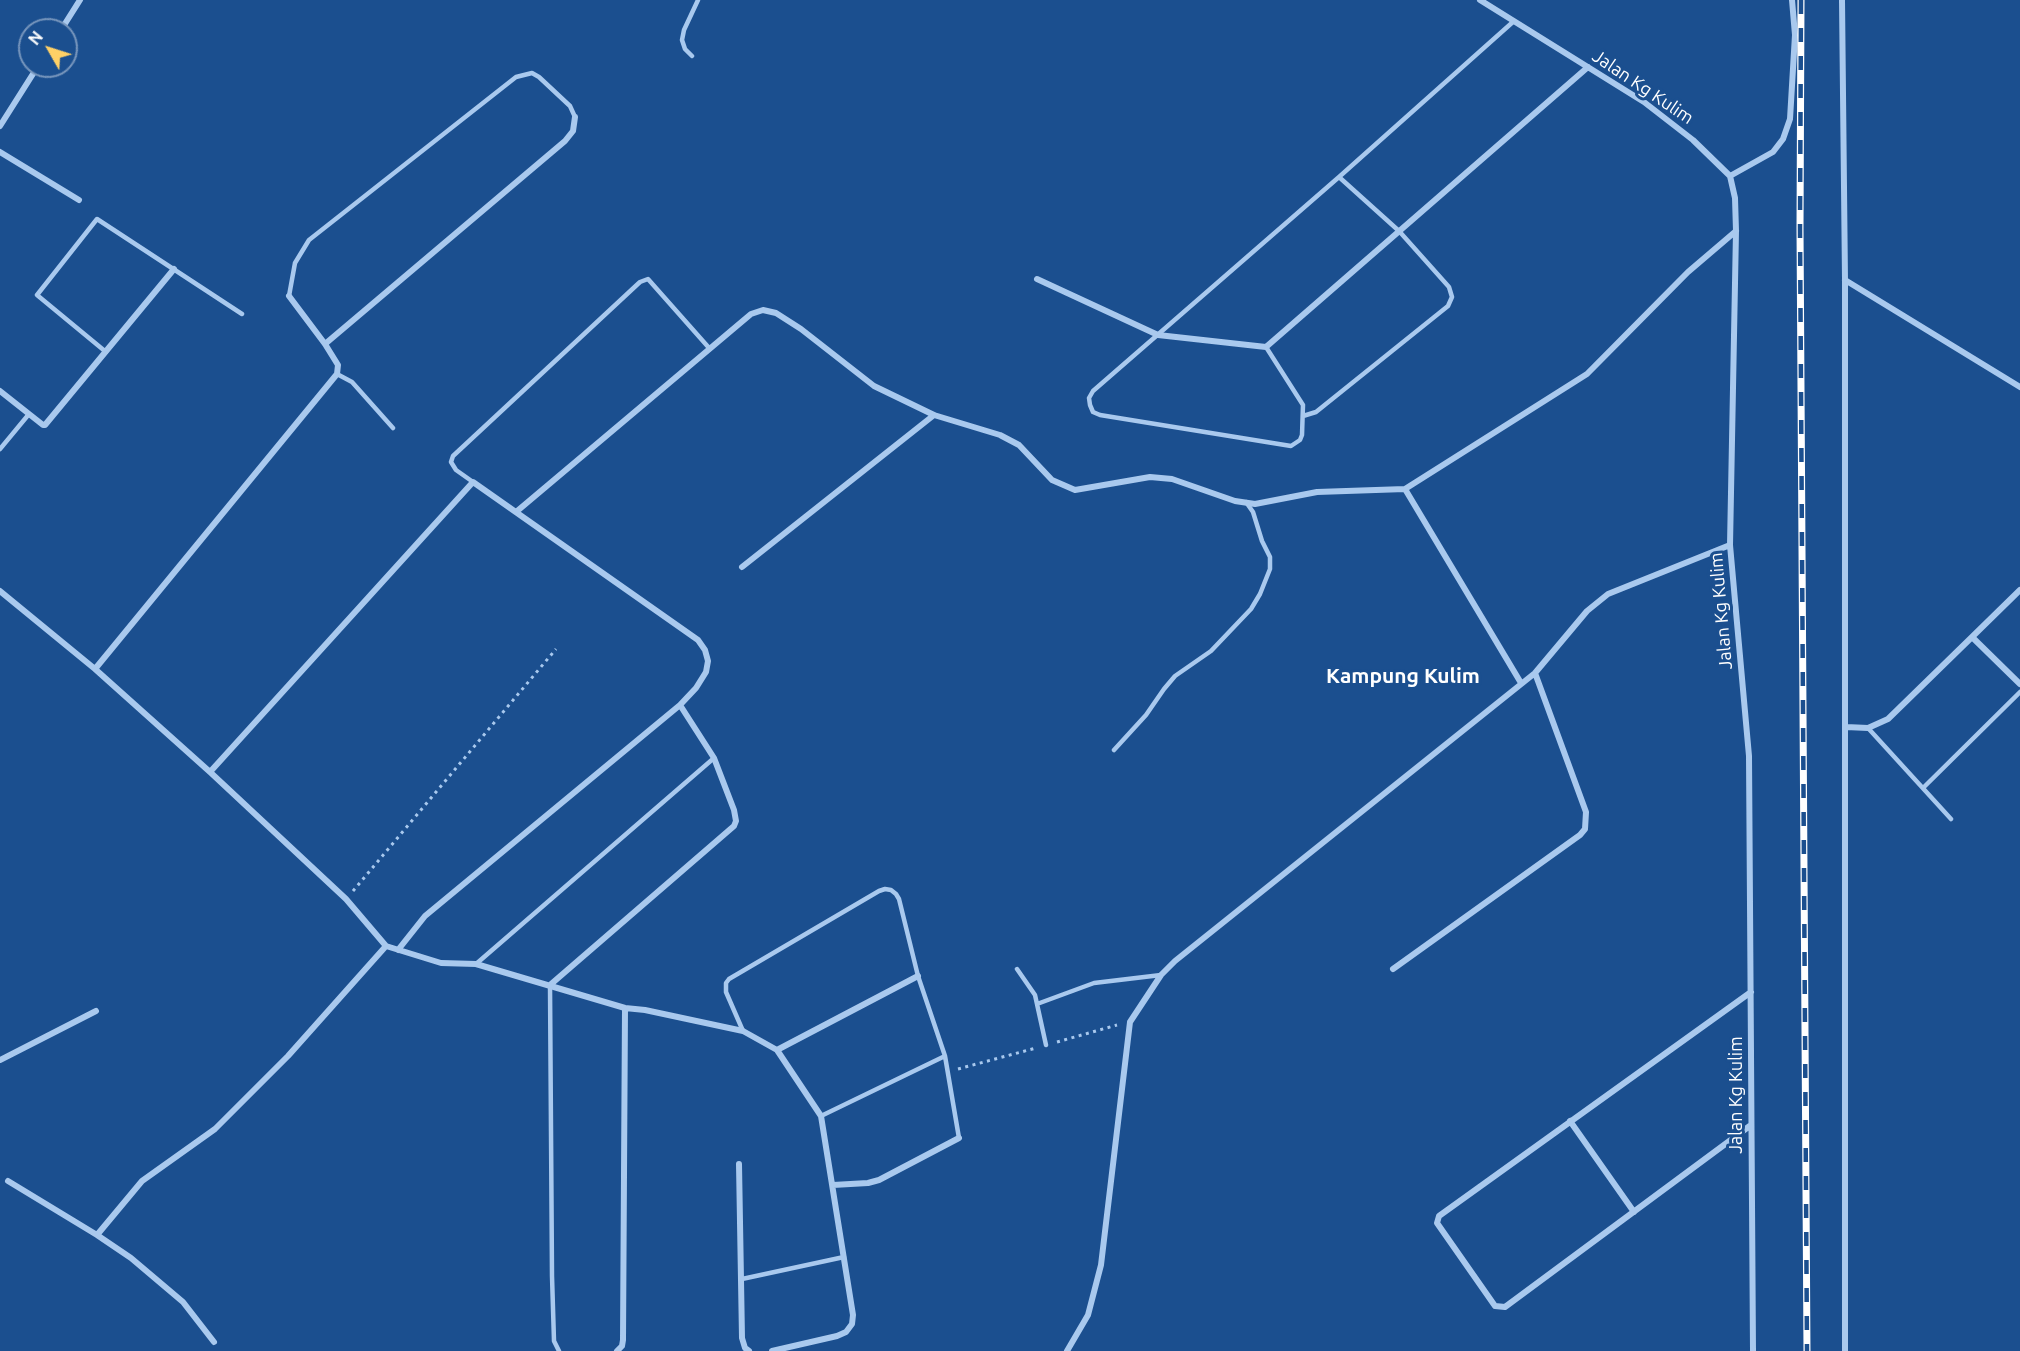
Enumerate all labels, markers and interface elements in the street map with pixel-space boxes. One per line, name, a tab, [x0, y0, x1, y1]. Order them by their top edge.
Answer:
north arrow	[18, 18, 78, 78]
text: N	[25, 28, 46, 48]
street label: Jalan Kg Kulim	[1588, 45, 1698, 129]
street label: Jalan Kg Kulim	[1705, 552, 1737, 670]
district label: Kampung Kulim	[1326, 663, 1480, 689]
street label: Jalan Kg Kulim	[1725, 1036, 1747, 1154]

